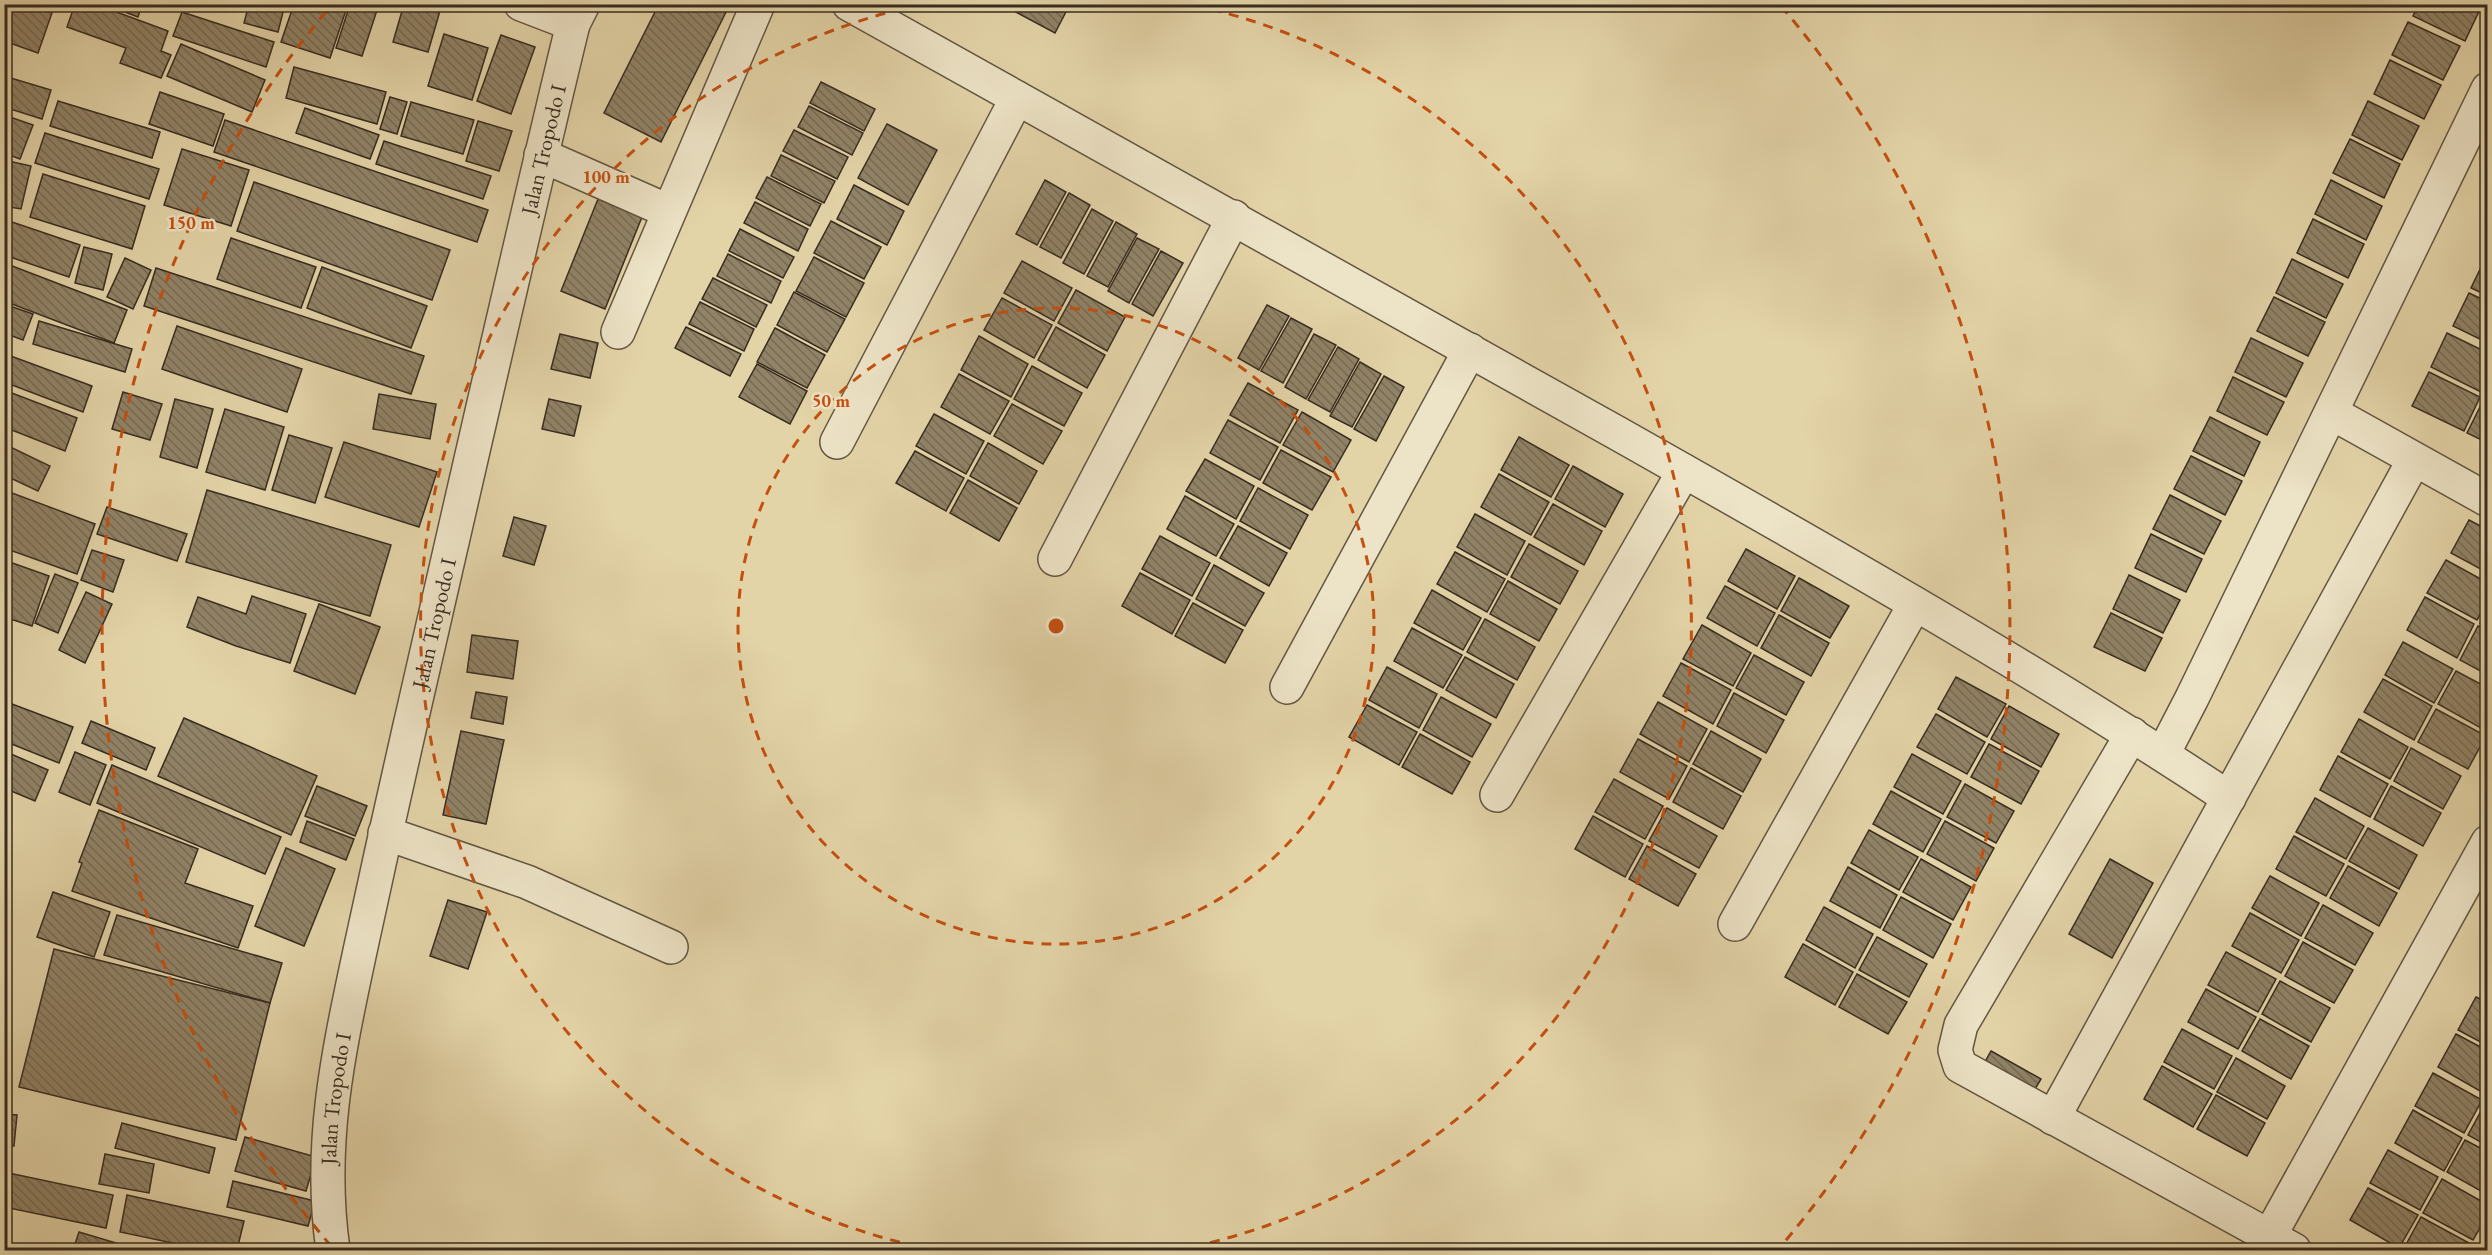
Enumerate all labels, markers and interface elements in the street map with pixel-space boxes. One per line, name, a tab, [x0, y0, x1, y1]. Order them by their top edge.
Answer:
street label: Jalan Tropodo I	[514, 81, 573, 220]
text: 100 m	[582, 165, 630, 188]
text: 150 m	[167, 211, 215, 234]
text: 50 m	[812, 389, 850, 412]
street label: Jalan Tropodo I	[405, 555, 463, 693]
centre of rings	[1046, 616, 1066, 636]
street label: Jalan Tropodo I	[314, 1030, 358, 1167]

